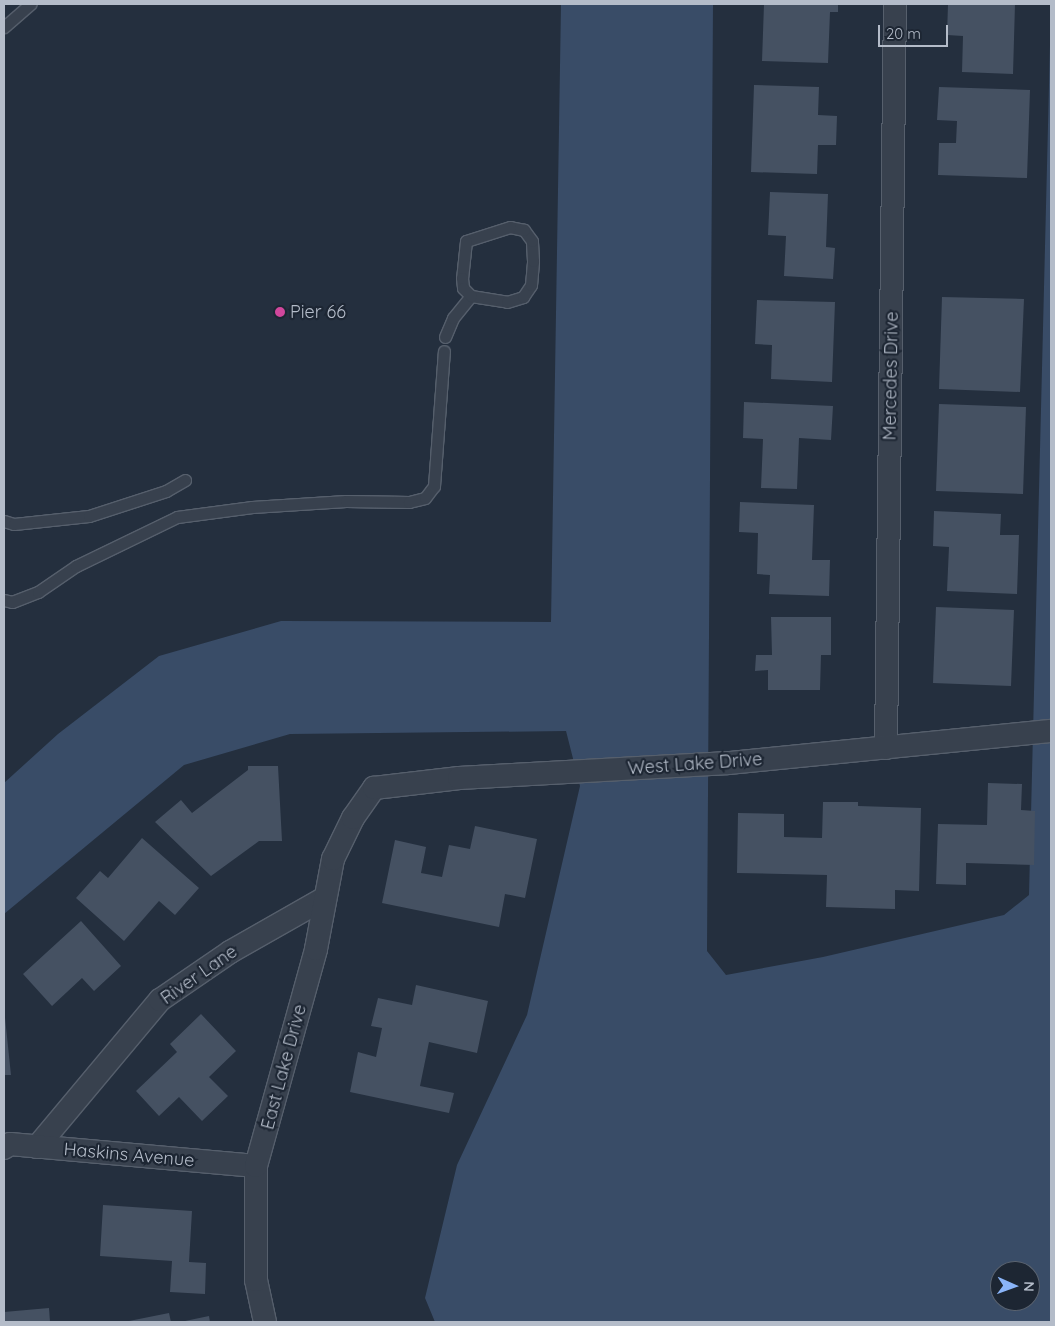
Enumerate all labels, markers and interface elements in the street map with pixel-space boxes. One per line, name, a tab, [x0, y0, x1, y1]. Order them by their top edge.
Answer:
scale bar	[880, 15, 950, 47]
text: 20 m	[886, 24, 921, 43]
place label: Pier 66	[290, 301, 346, 323]
marker: Pier 66	[274, 306, 286, 318]
street label: Mercedes Drive	[879, 311, 903, 441]
street label: West Lake Drive	[627, 749, 763, 779]
street label: River Lane	[157, 941, 241, 1009]
street label: East Lake Drive	[257, 1002, 311, 1132]
street label: Haskins Avenue	[63, 1139, 195, 1171]
north arrow	[990, 1261, 1040, 1311]
text: N	[1020, 1281, 1038, 1292]

